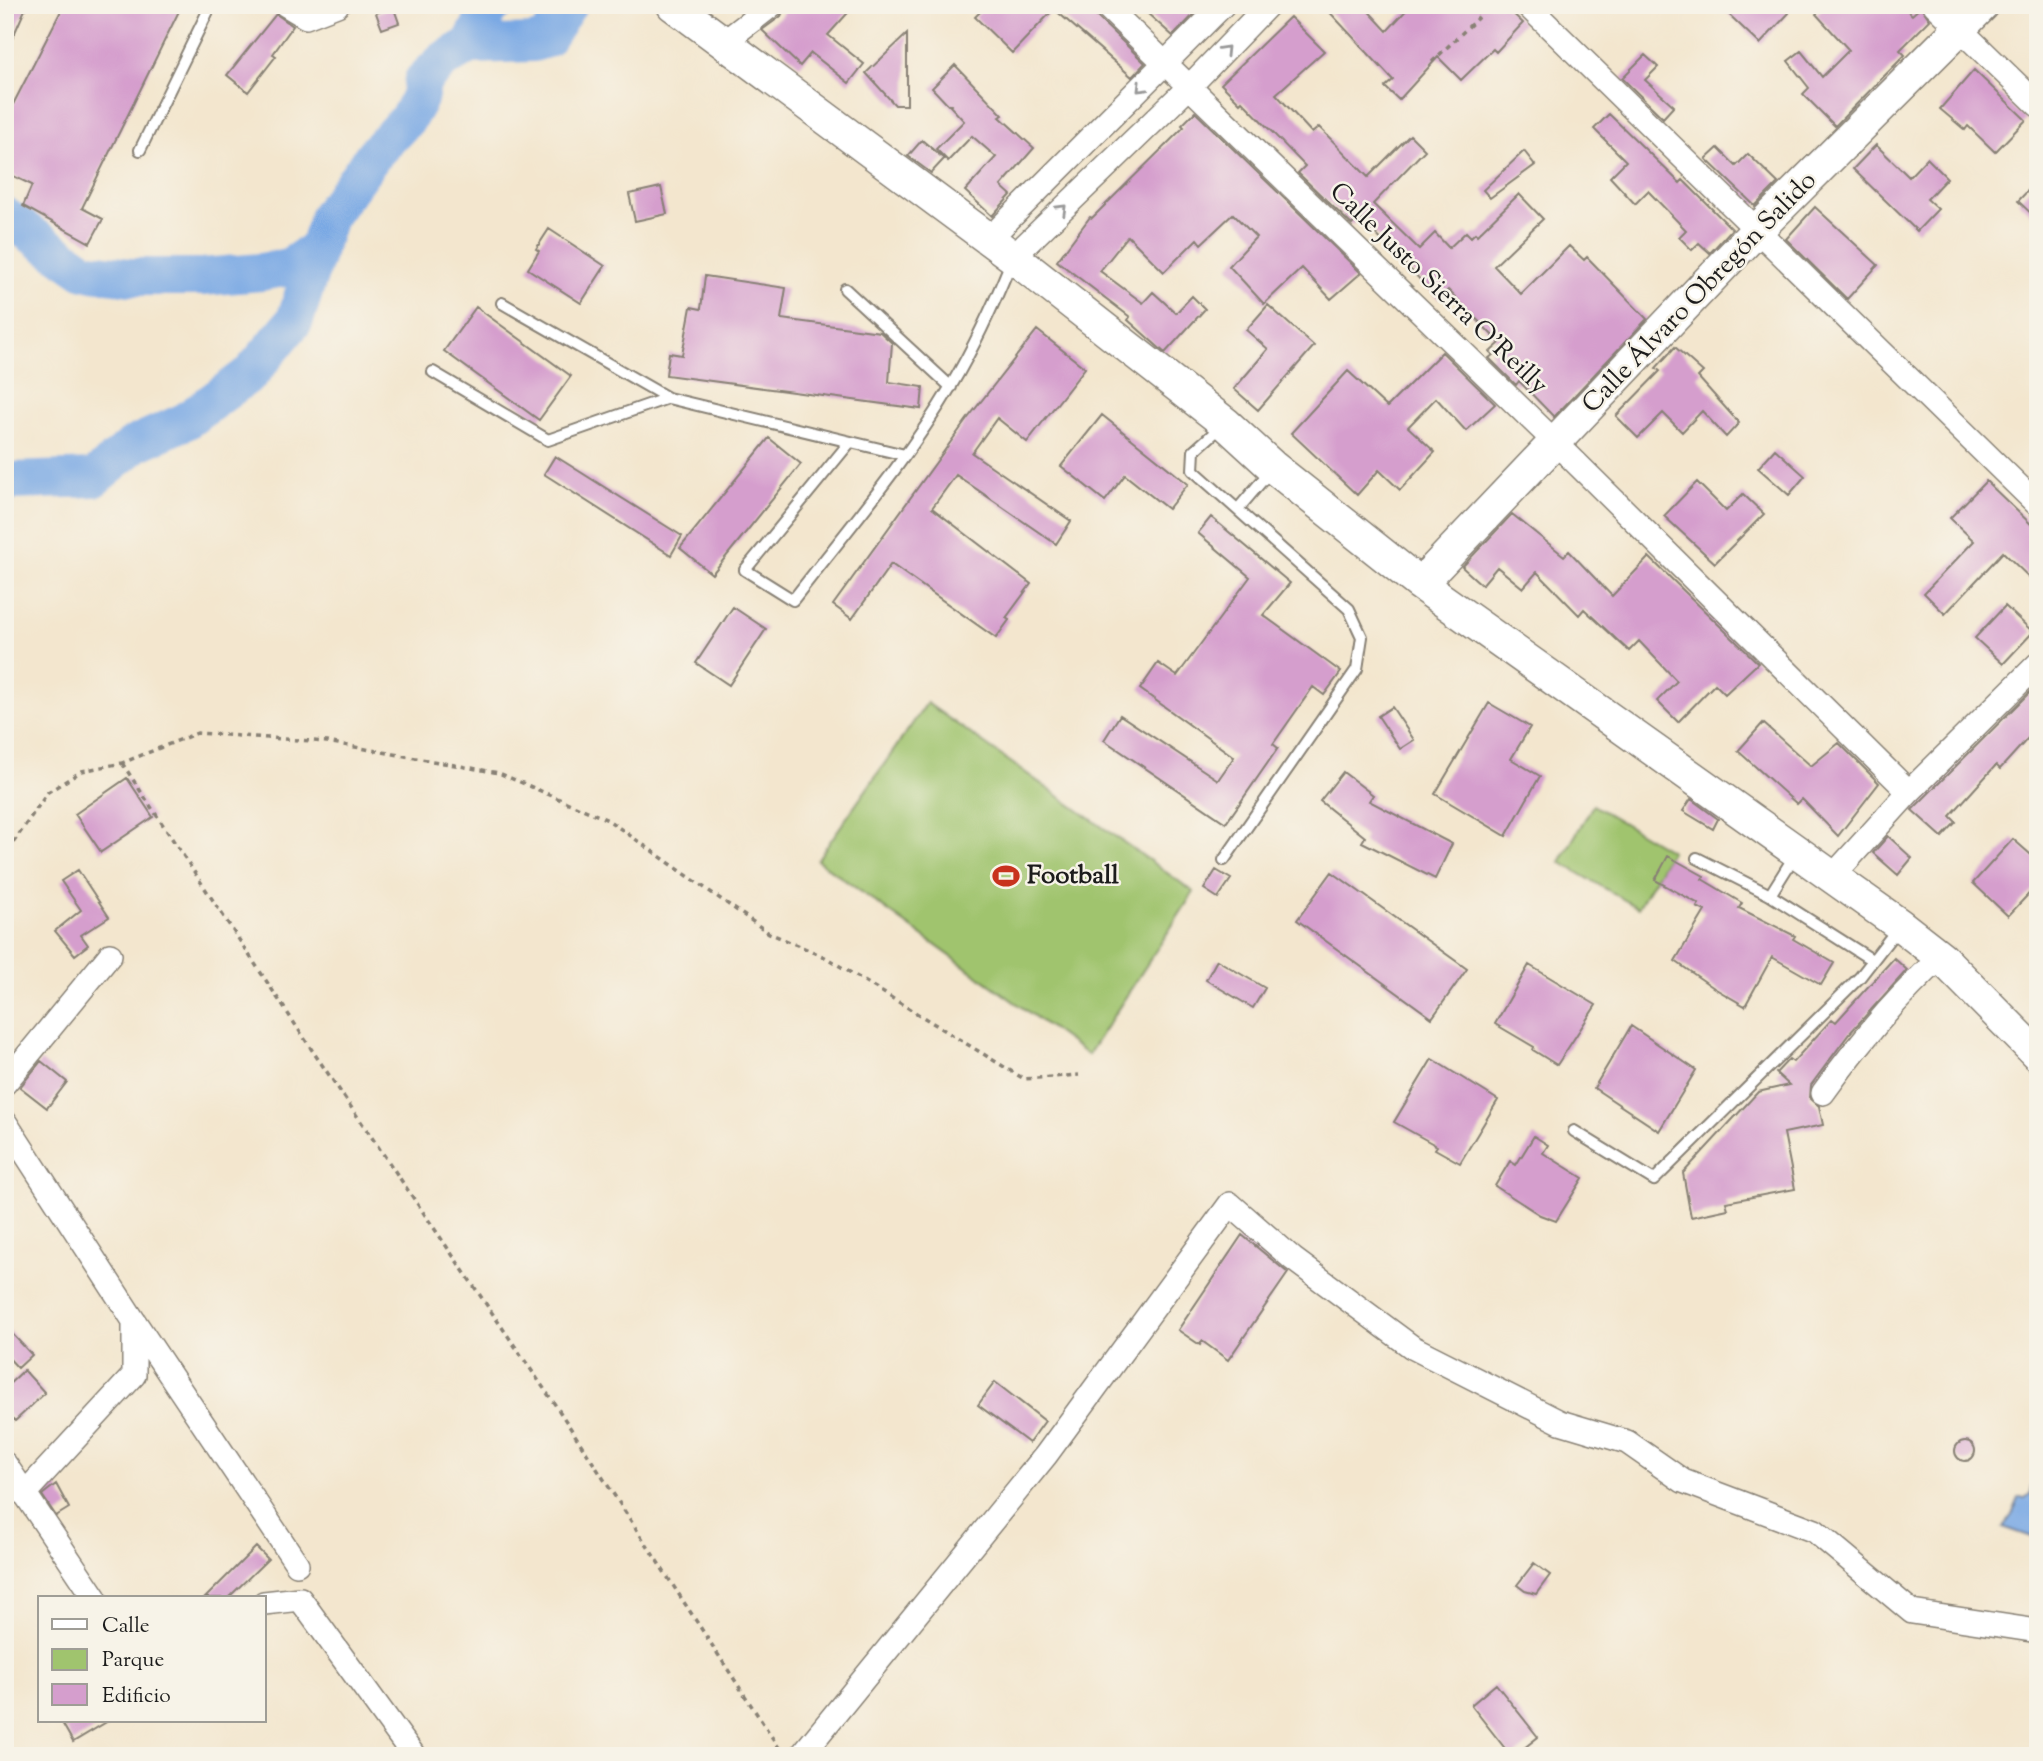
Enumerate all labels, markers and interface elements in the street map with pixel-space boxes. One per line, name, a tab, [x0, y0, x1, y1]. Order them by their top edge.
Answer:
one-way arrow	[1216, 45, 1229, 58]
one-way arrow	[1136, 80, 1149, 93]
street label: Calle Álvaro Obregón Salido	[1574, 164, 1826, 422]
street label: Calle Justo Sierra O'Reilly	[1320, 174, 1556, 404]
one-way arrow	[1054, 205, 1067, 218]
place label: Football	[1027, 858, 1119, 895]
sports icon: Football	[991, 861, 1021, 891]
legend	[38, 1596, 266, 1722]
text: Calle	[102, 1612, 150, 1642]
text: Parque	[102, 1646, 164, 1676]
text: Edificio	[102, 1682, 171, 1712]

